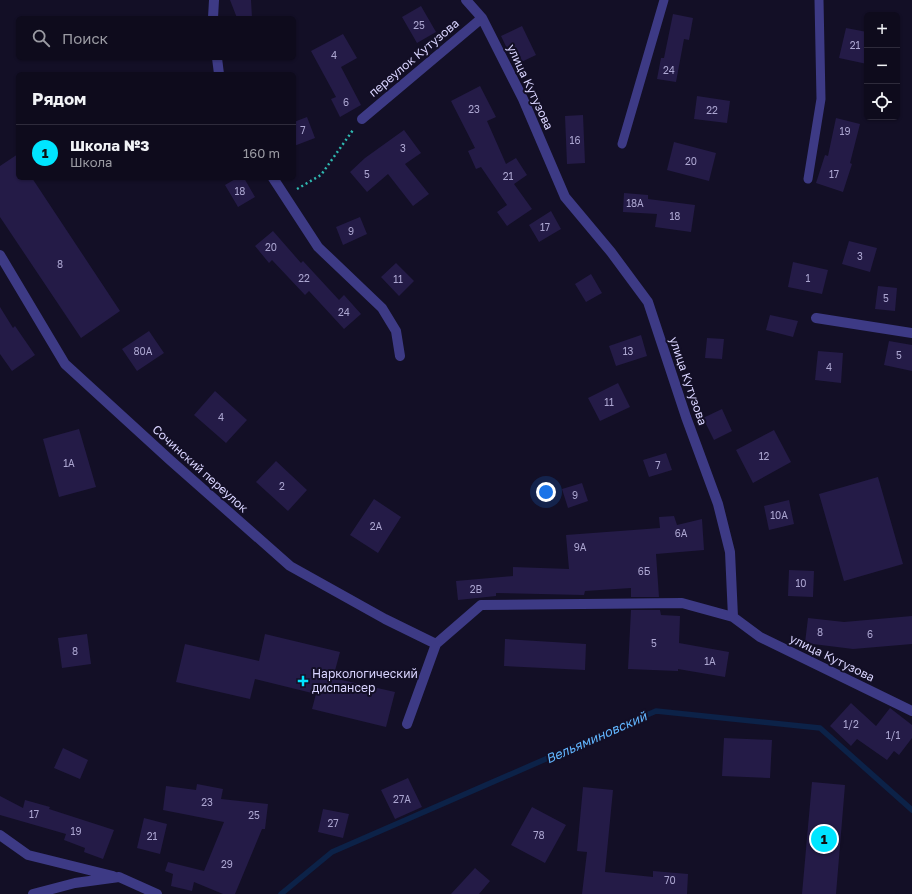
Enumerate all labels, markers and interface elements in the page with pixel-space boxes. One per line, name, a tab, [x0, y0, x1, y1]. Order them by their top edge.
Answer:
map controls	[864, 12, 900, 120]
button: +	[864, 12, 900, 48]
street label: переулок Кутузова	[365, 15, 462, 100]
search box	[16, 16, 296, 60]
house number: 25	[413, 19, 425, 31]
icon: search	[30, 27, 52, 49]
text: Поиск	[62, 29, 108, 47]
house number: 21	[850, 39, 860, 51]
street label: улица Кутузова	[504, 42, 557, 132]
button: −	[864, 48, 900, 84]
house number: 4	[331, 49, 337, 61]
house number: 24	[663, 64, 675, 76]
button: locate	[864, 84, 900, 120]
text: Рядом	[32, 88, 86, 109]
house number: 6	[343, 96, 349, 108]
house number: 23	[468, 103, 480, 115]
house number: 22	[706, 104, 718, 116]
house number: 7	[300, 124, 306, 136]
house number: 19	[840, 125, 850, 137]
house number: 16	[570, 134, 580, 146]
text: Школа №3	[70, 136, 149, 154]
house number: 3	[400, 142, 406, 154]
text: 1	[42, 145, 48, 161]
text: 160 m	[243, 145, 280, 161]
text: Школа	[70, 154, 112, 170]
house number: 20	[685, 155, 697, 167]
house number: 5	[364, 168, 370, 180]
house number: 17	[829, 168, 839, 180]
house number: 21	[503, 170, 513, 182]
house number: 18	[235, 185, 245, 197]
house number: 18А	[626, 197, 644, 209]
house number: 18	[670, 210, 680, 222]
house number: 17	[540, 221, 550, 233]
house number: 9	[348, 225, 354, 237]
house number: 20	[265, 241, 277, 253]
house number: 3	[857, 250, 863, 262]
house number: 8	[57, 258, 63, 270]
house number: 22	[298, 272, 310, 284]
house number: 1	[806, 272, 811, 284]
house number: 11	[393, 273, 403, 285]
house number: 5	[883, 292, 889, 304]
house number: 24	[338, 306, 350, 318]
street label: улица Кутузова	[666, 335, 711, 427]
house number: 80А	[134, 345, 153, 357]
house number: 13	[623, 345, 633, 357]
house number: 5	[896, 349, 902, 361]
house number: 4	[826, 361, 832, 373]
house number: 11	[604, 396, 614, 408]
house number: 4	[218, 411, 224, 423]
street label: Сочинский переулок	[149, 422, 251, 516]
house number: 12	[759, 450, 770, 462]
house number: 1А	[63, 457, 75, 469]
house number: 7	[655, 459, 661, 471]
house number: 2	[279, 480, 285, 492]
your location	[536, 482, 556, 502]
house number: 9	[572, 489, 578, 501]
house number: 10А	[770, 509, 788, 521]
house number: 2А	[370, 520, 383, 532]
house number: 6А	[675, 527, 688, 539]
house number: 9А	[574, 541, 587, 553]
house number: 6Б	[638, 565, 651, 577]
house number: 10	[795, 577, 807, 589]
house number: 2В	[470, 583, 483, 595]
house number: 8	[817, 626, 823, 638]
house number: 6	[867, 628, 873, 640]
street label: улица Кутузова	[787, 630, 877, 685]
house number: 5	[651, 637, 657, 649]
house number: 8	[72, 645, 78, 657]
house number: 1А	[704, 655, 716, 667]
place label: Наркологический диспансер	[312, 666, 418, 695]
marker: Наркологический диспансер	[297, 675, 309, 687]
water label: Вельяминовский	[543, 707, 650, 766]
house number: 1/2	[843, 718, 859, 730]
house number: 1/1	[886, 729, 900, 741]
house number: 27А	[393, 793, 411, 805]
house number: 23	[201, 796, 213, 808]
house number: 17	[29, 808, 39, 820]
house number: 25	[248, 809, 260, 821]
house number: 27	[327, 817, 339, 829]
pin: 1	[811, 824, 837, 854]
house number: 19	[71, 825, 81, 837]
house number: 78	[533, 829, 545, 841]
house number: 21	[147, 830, 157, 842]
house number: 29	[221, 858, 233, 870]
house number: 70	[664, 874, 676, 886]

